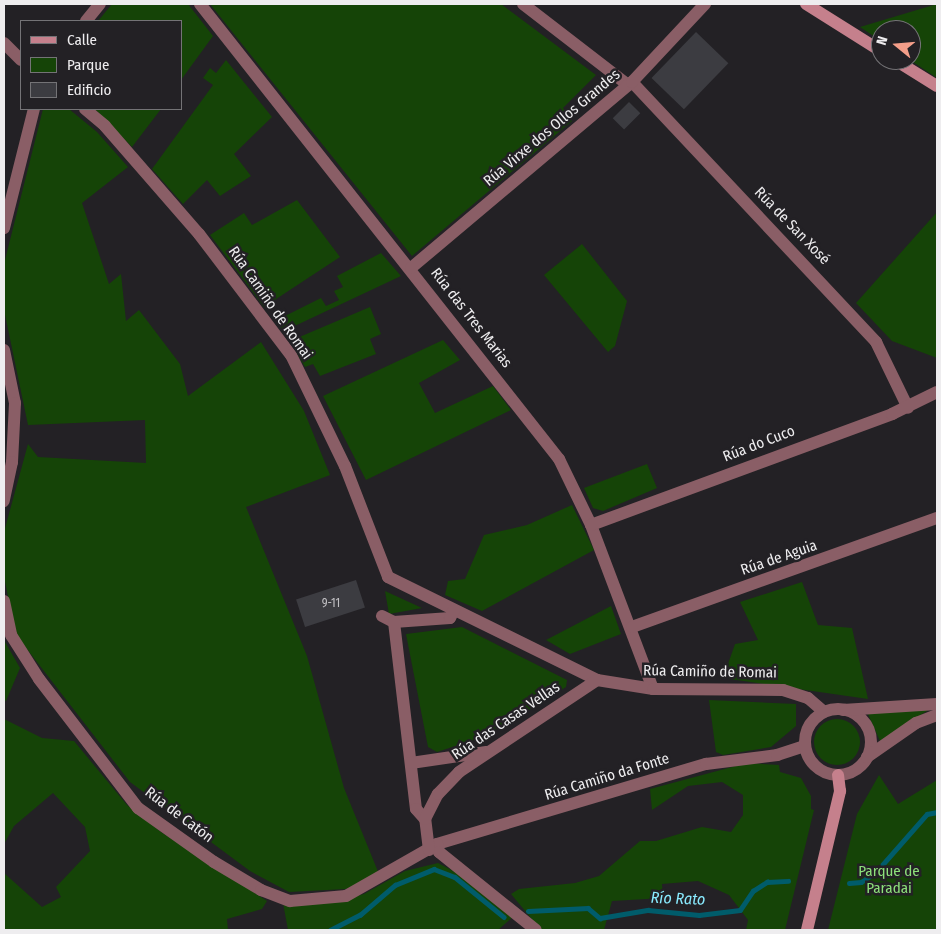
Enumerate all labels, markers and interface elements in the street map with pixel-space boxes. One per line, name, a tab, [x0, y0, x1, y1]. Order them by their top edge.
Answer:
legend	[20, 20, 182, 110]
north arrow	[871, 20, 921, 70]
text: Calle	[67, 31, 97, 49]
text: N	[873, 34, 891, 47]
text: Parque	[67, 56, 110, 74]
street label: Rúa Virxe dos Ollos Grandes	[480, 66, 624, 190]
text: Edificio	[67, 81, 112, 99]
street label: Rúa de San Xosé	[750, 183, 834, 269]
street label: Rúa Camiño de Romai	[224, 243, 316, 363]
street label: Rúa das Tres Marias	[427, 265, 515, 371]
street label: Rúa do Cuco	[720, 422, 798, 466]
street label: Rúa de Aguia	[738, 537, 820, 579]
house number: 9-11	[322, 597, 340, 611]
street label: Rúa Camiño de Romai	[643, 662, 777, 682]
street label: Rúa das Casas Vellas	[449, 678, 563, 764]
street label: Rúa Camiño da Fonte	[543, 750, 671, 804]
street label: Rúa de Catón	[141, 783, 217, 847]
park label: Parque de Paradai	[858, 862, 920, 897]
water label: Río Rato	[650, 888, 706, 910]

